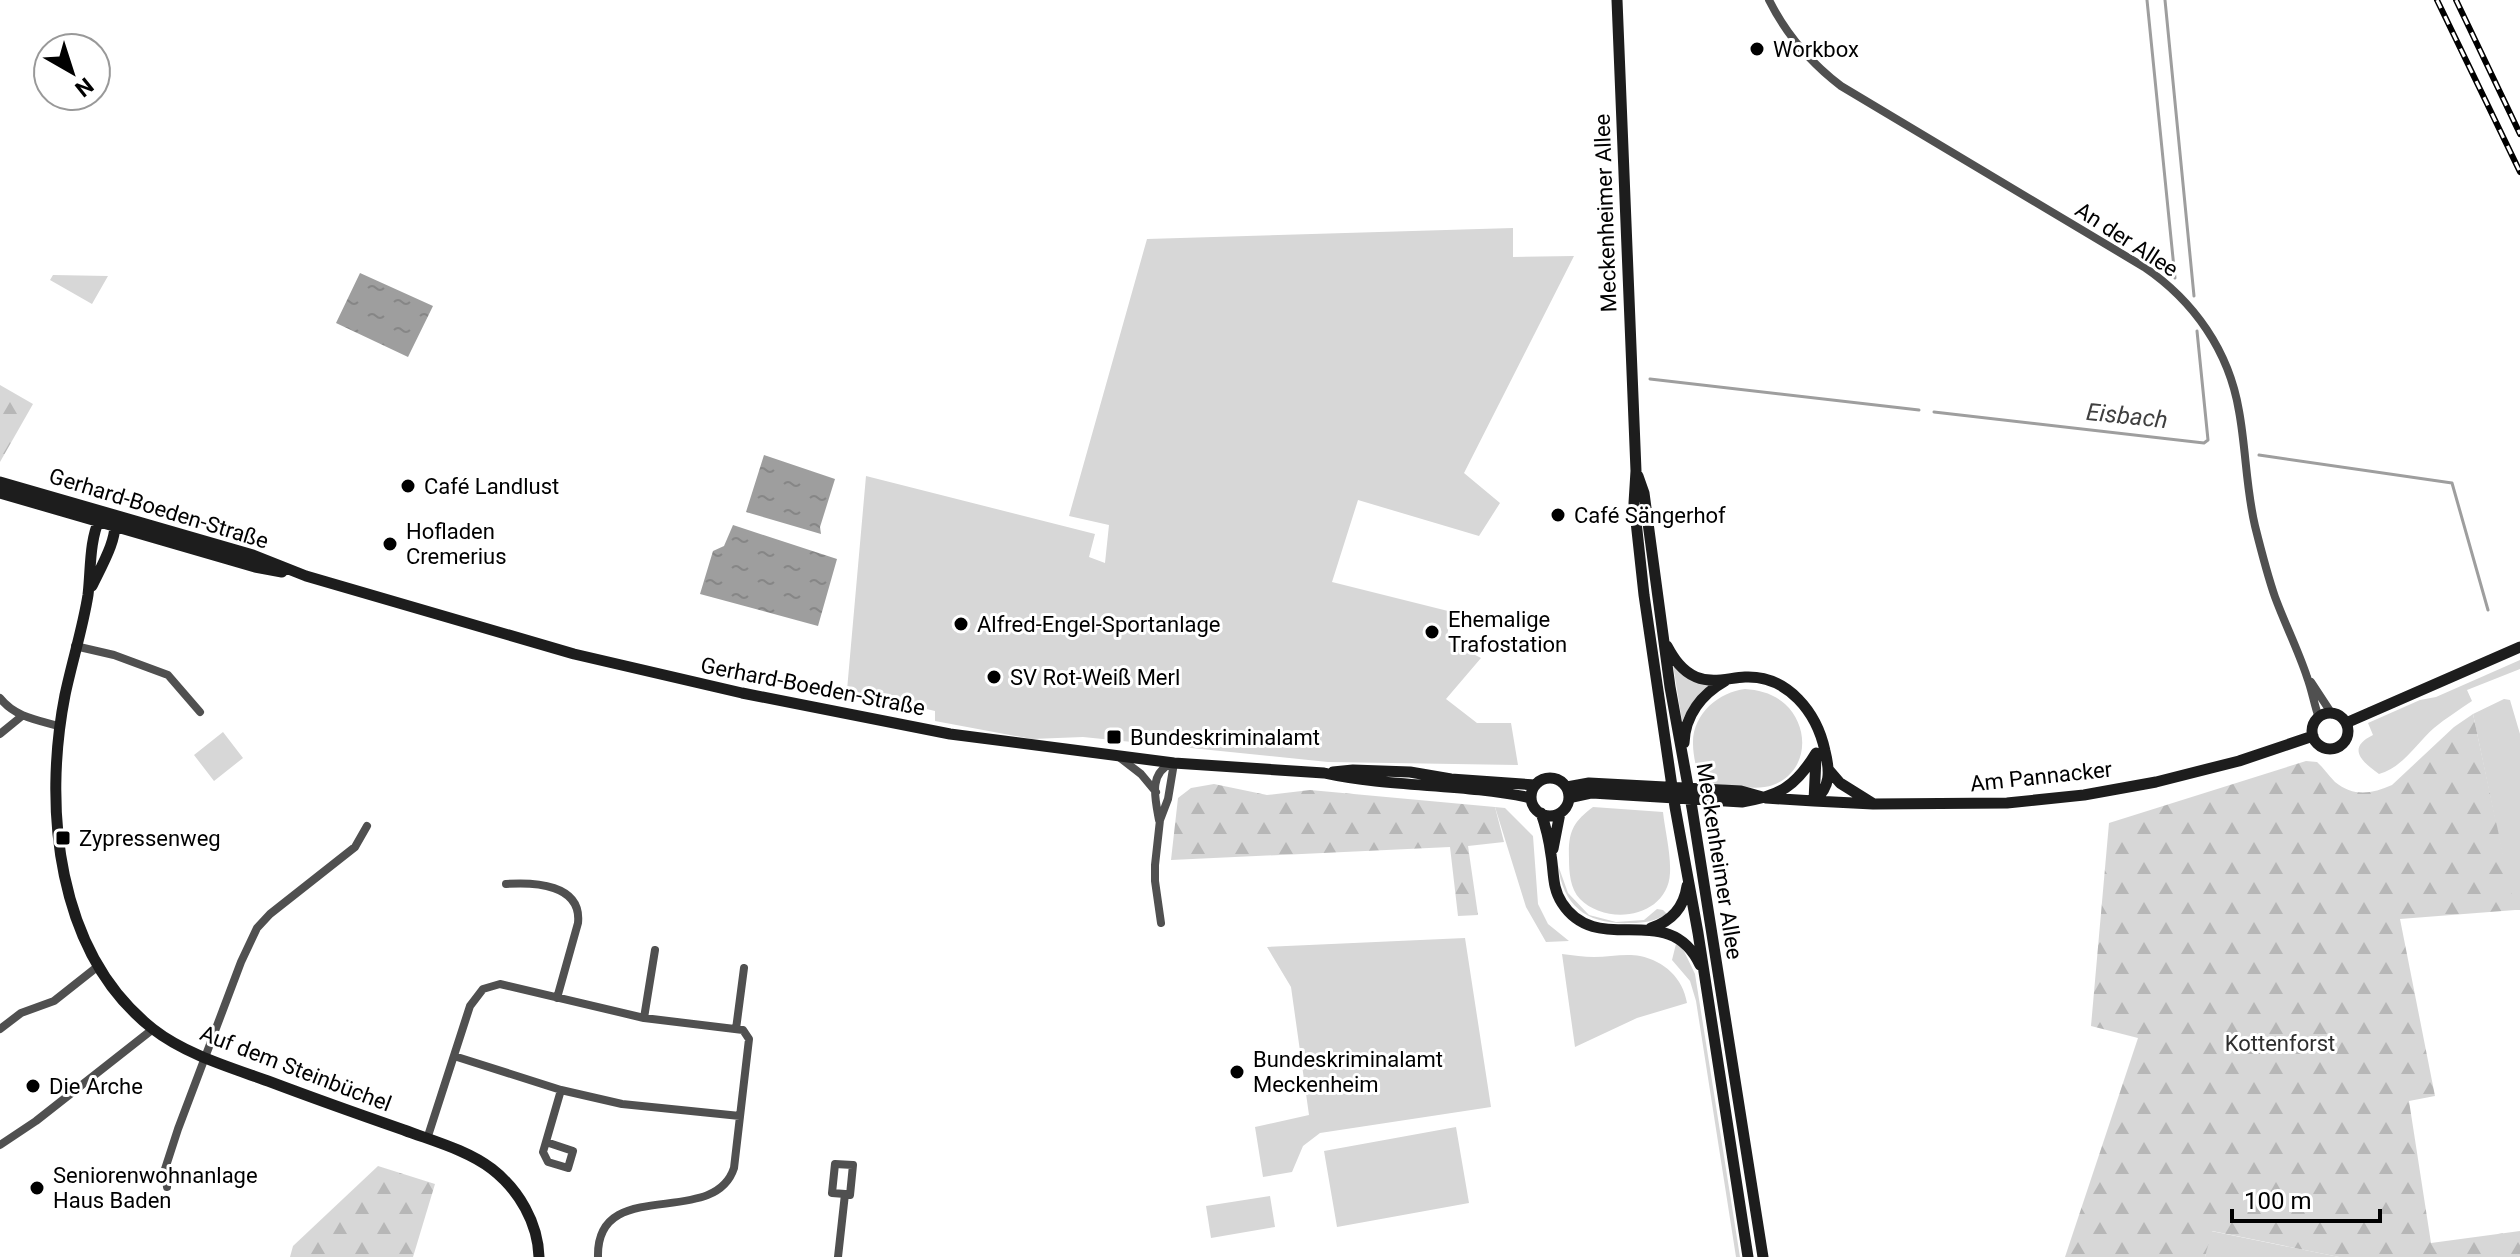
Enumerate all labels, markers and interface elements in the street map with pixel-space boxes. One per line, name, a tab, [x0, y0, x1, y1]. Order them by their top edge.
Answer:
north arrow	[32, 32, 112, 112]
place label: Workbox	[1773, 37, 1859, 62]
marker: Workbox	[1748, 40, 1766, 58]
text: N	[70, 73, 98, 102]
street label: Meckenheimer Allee	[1590, 113, 1621, 313]
street label: An der Allee	[2071, 197, 2183, 282]
water label: Eisbach	[2085, 398, 2169, 434]
street label: Gerhard-Boeden-Straße	[46, 463, 272, 554]
place label: Café Landlust	[424, 474, 559, 499]
marker: Café Landlust	[399, 477, 417, 495]
place label: Café Sängerhof	[1574, 503, 1726, 528]
marker: Café Sängerhof	[1549, 506, 1567, 524]
place label: Hofladen Cremerius	[406, 519, 506, 569]
marker: Hofladen Cremerius	[381, 535, 399, 553]
place label: Ehemalige Trafostation	[1448, 607, 1567, 657]
place label: Alfred-Engel-Sportanlage	[977, 612, 1220, 637]
marker: Alfred-Engel-Sportanlage	[952, 615, 970, 633]
marker: Ehemalige Trafostation	[1423, 623, 1441, 641]
street label: Gerhard-Boeden-Straße	[699, 652, 927, 721]
place label: SV Rot-Weiß Merl	[1010, 665, 1180, 690]
marker: SV Rot-Weiß Merl	[985, 668, 1003, 686]
place label: Bundeskriminalamt	[1130, 725, 1320, 750]
marker: Bundeskriminalamt	[1105, 728, 1123, 746]
street label: Am Pannacker	[1969, 757, 2114, 796]
street label: Meckenheimer Allee	[1692, 761, 1747, 961]
place label: Zypressenweg	[79, 826, 221, 851]
marker: Zypressenweg	[54, 829, 72, 847]
street label: Auf dem Steinbüchel	[197, 1020, 395, 1116]
park label: Kottenforst	[2225, 1031, 2335, 1056]
place label: Bundeskriminalamt Meckenheim	[1253, 1047, 1443, 1097]
marker: Bundeskriminalamt Meckenheim	[1228, 1063, 1246, 1081]
place label: Die Arche	[49, 1074, 143, 1099]
marker: Die Arche	[24, 1077, 42, 1095]
place label: Seniorenwohnanlage Haus Baden	[53, 1163, 258, 1213]
scale bar	[2232, 1173, 2380, 1223]
marker: Seniorenwohnanlage Haus Baden	[28, 1179, 46, 1197]
text: 100 m	[2244, 1187, 2311, 1215]

